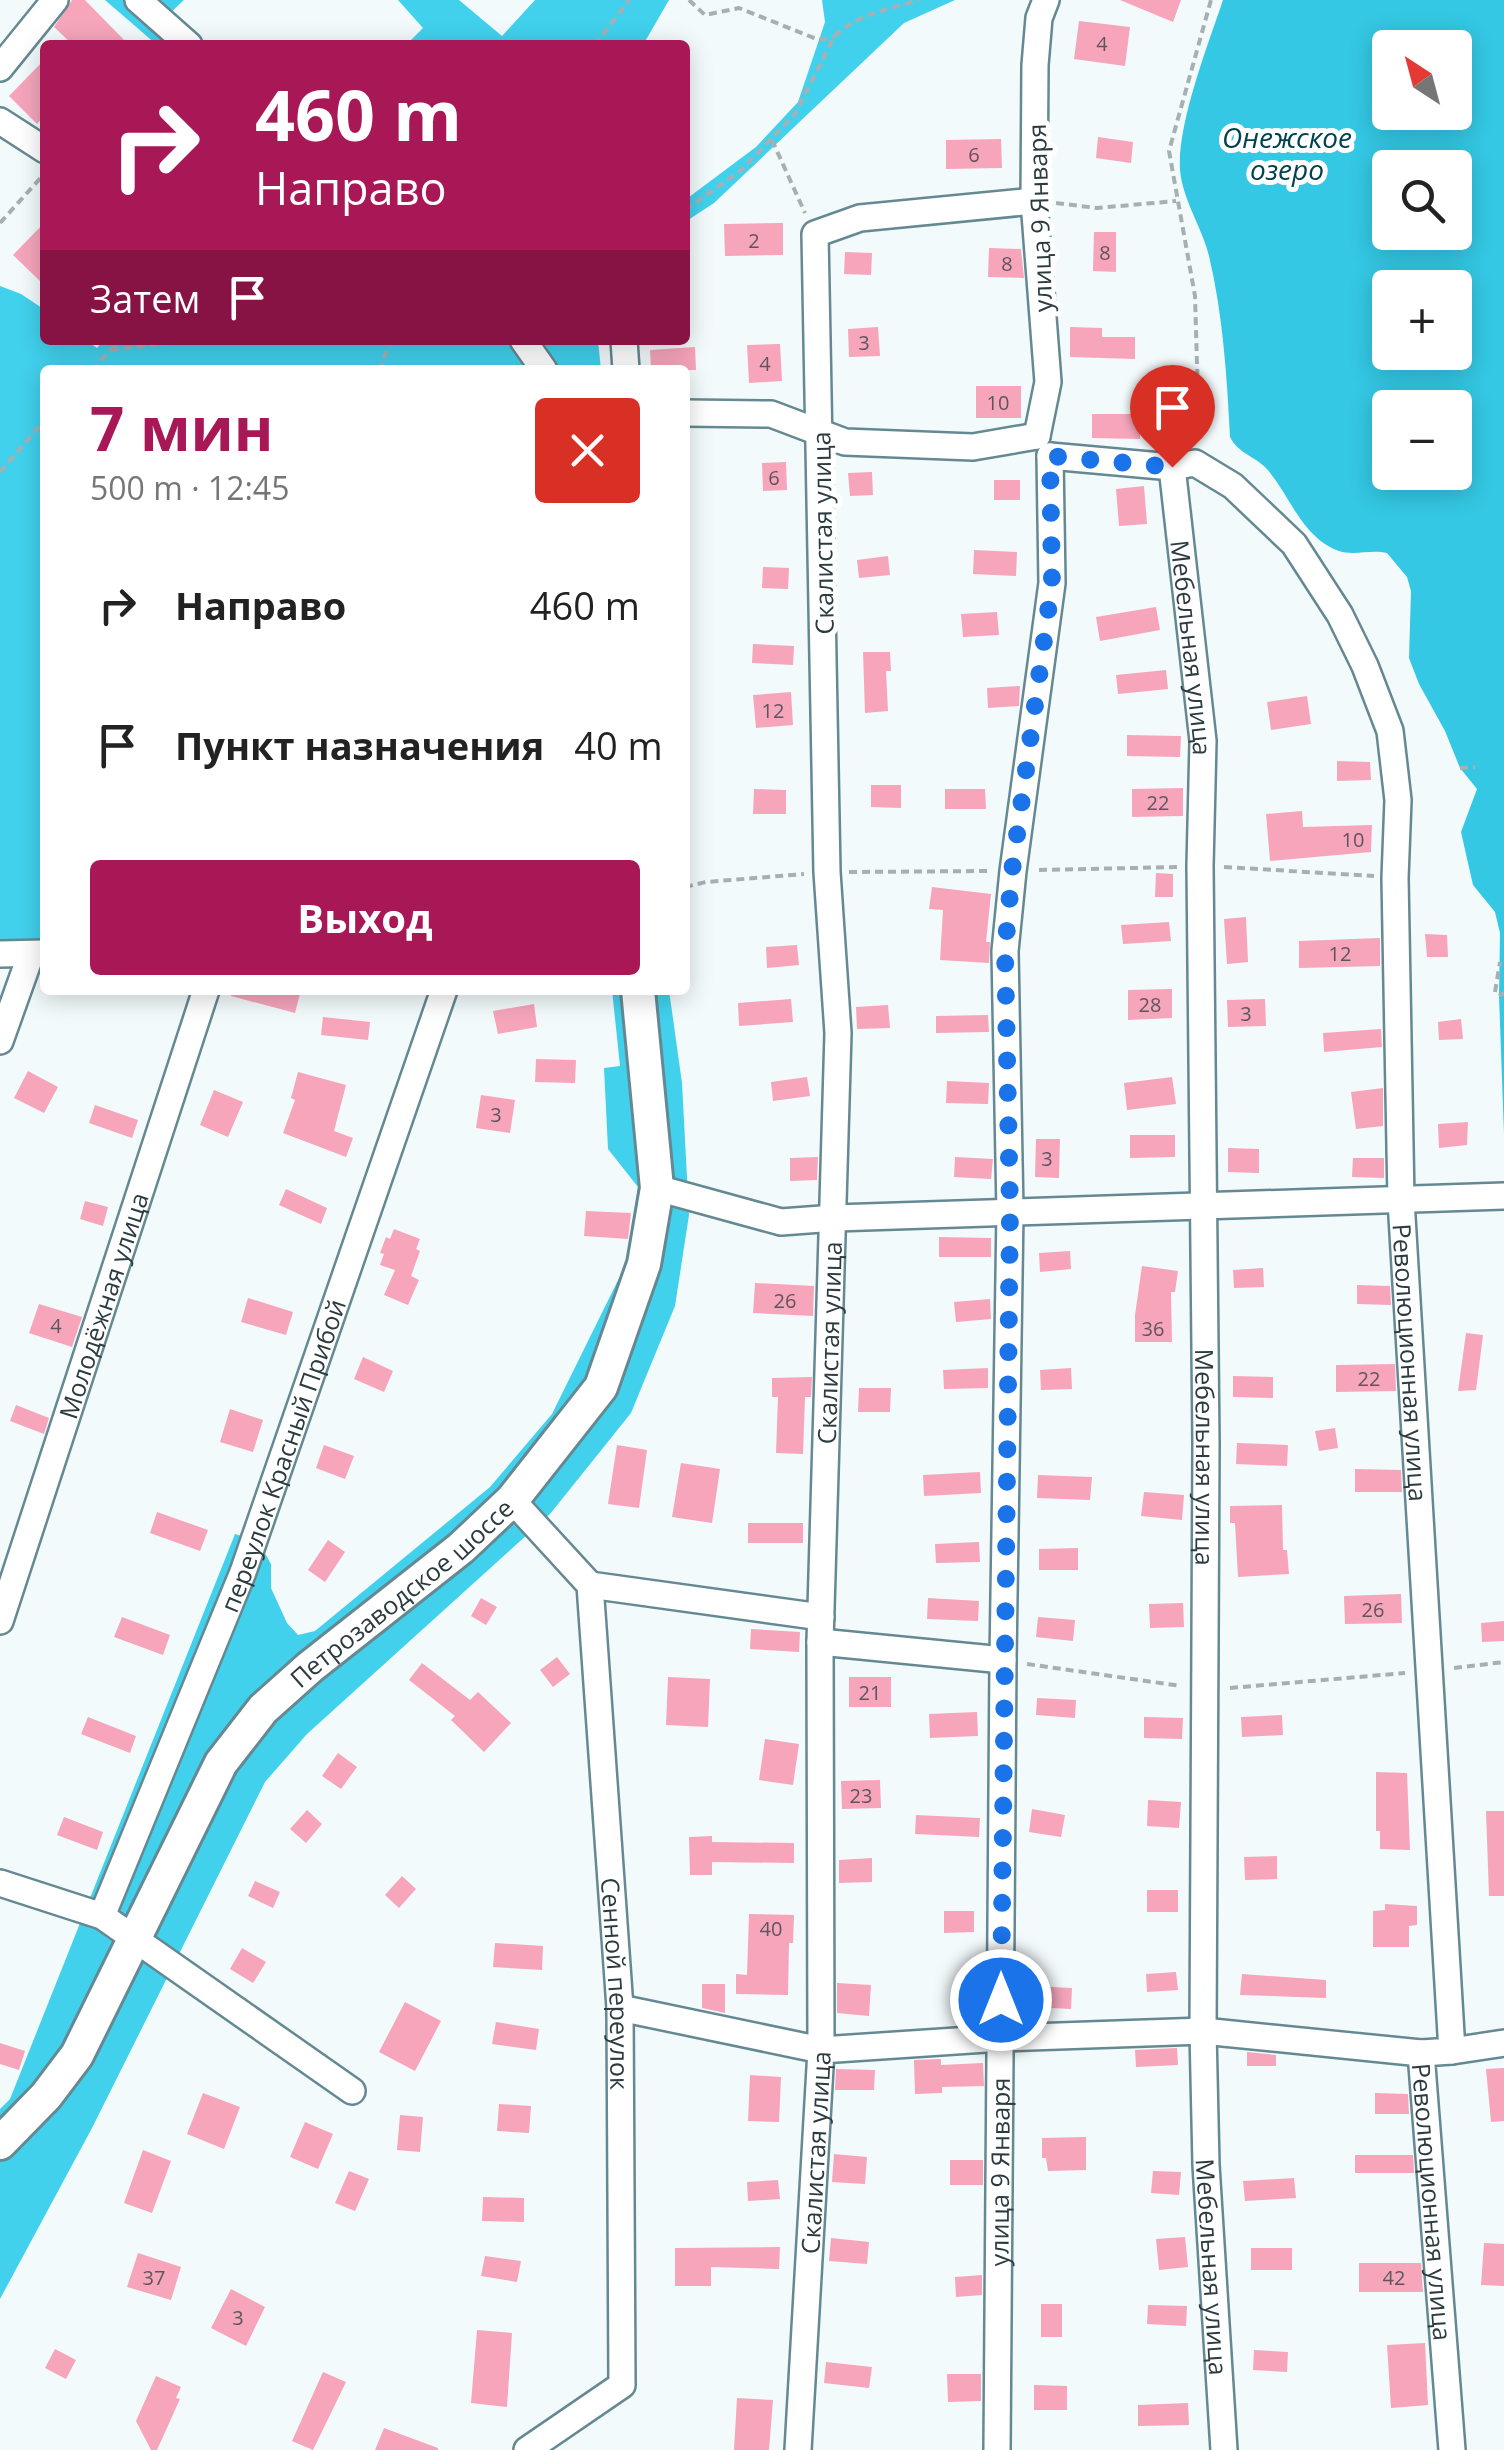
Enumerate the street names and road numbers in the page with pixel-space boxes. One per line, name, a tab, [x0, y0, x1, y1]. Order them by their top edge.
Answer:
street label: улица 9 Января	[1019, 123, 1059, 313]
street label: Скалистая улица	[803, 431, 841, 635]
street label: Мебельная улица	[1163, 538, 1220, 756]
street label: Молодёжная улица	[50, 1188, 156, 1423]
street label: Революционная улица	[1385, 1223, 1436, 1503]
street label: Скалистая улица	[809, 1241, 849, 1445]
street label: переулок Красный Прибой	[212, 1294, 353, 1617]
street label: Мебельная улица	[1188, 1349, 1223, 1566]
street label: Петрозаводское шоссе	[282, 1491, 520, 1694]
street label: Сенной переулок	[594, 1876, 637, 2090]
street label: Скалистая улица	[792, 2050, 838, 2255]
street label: Революционная улица	[1405, 2062, 1460, 2342]
street label: улица 9 Января	[981, 2078, 1017, 2266]
street label: Мебельная улица	[1189, 2158, 1236, 2376]

